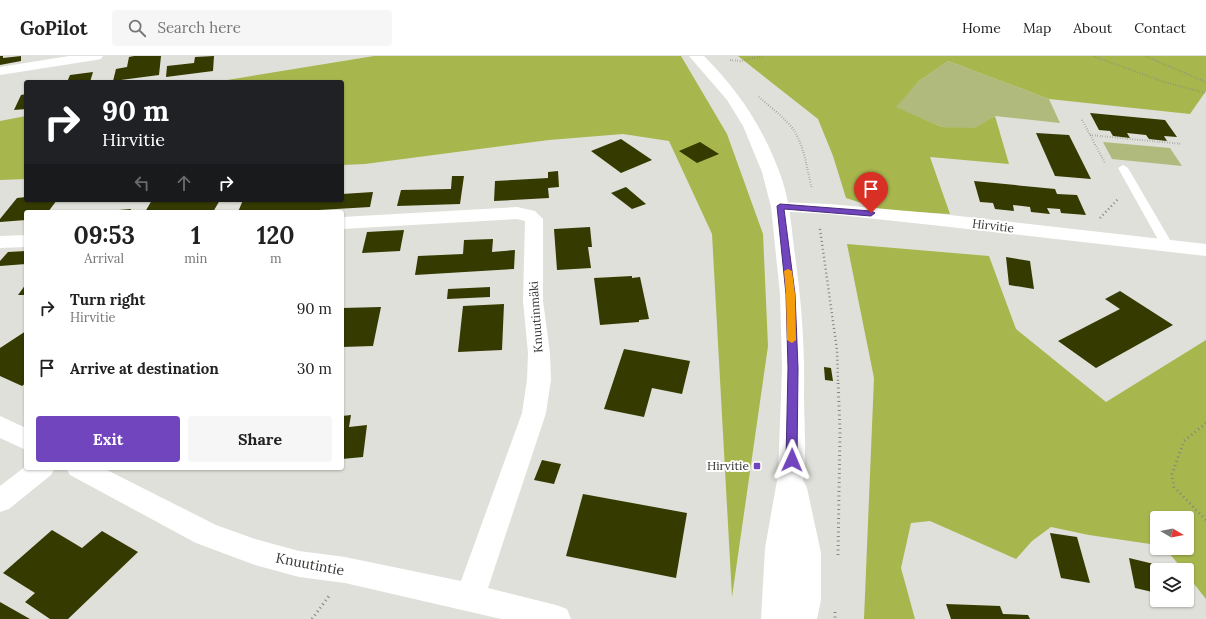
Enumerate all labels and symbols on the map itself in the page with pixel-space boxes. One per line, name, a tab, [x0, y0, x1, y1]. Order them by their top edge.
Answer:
pin	[854, 172, 888, 213]
street label: Hirvitie	[971, 215, 1015, 236]
street label: Knuutinmäki	[526, 281, 545, 353]
position arrow	[771, 439, 813, 481]
place label: Hirvitie	[707, 458, 749, 473]
marker: Hirvitie	[752, 461, 762, 471]
north arrow	[1150, 511, 1194, 555]
street label: Knuutintie	[274, 549, 346, 580]

